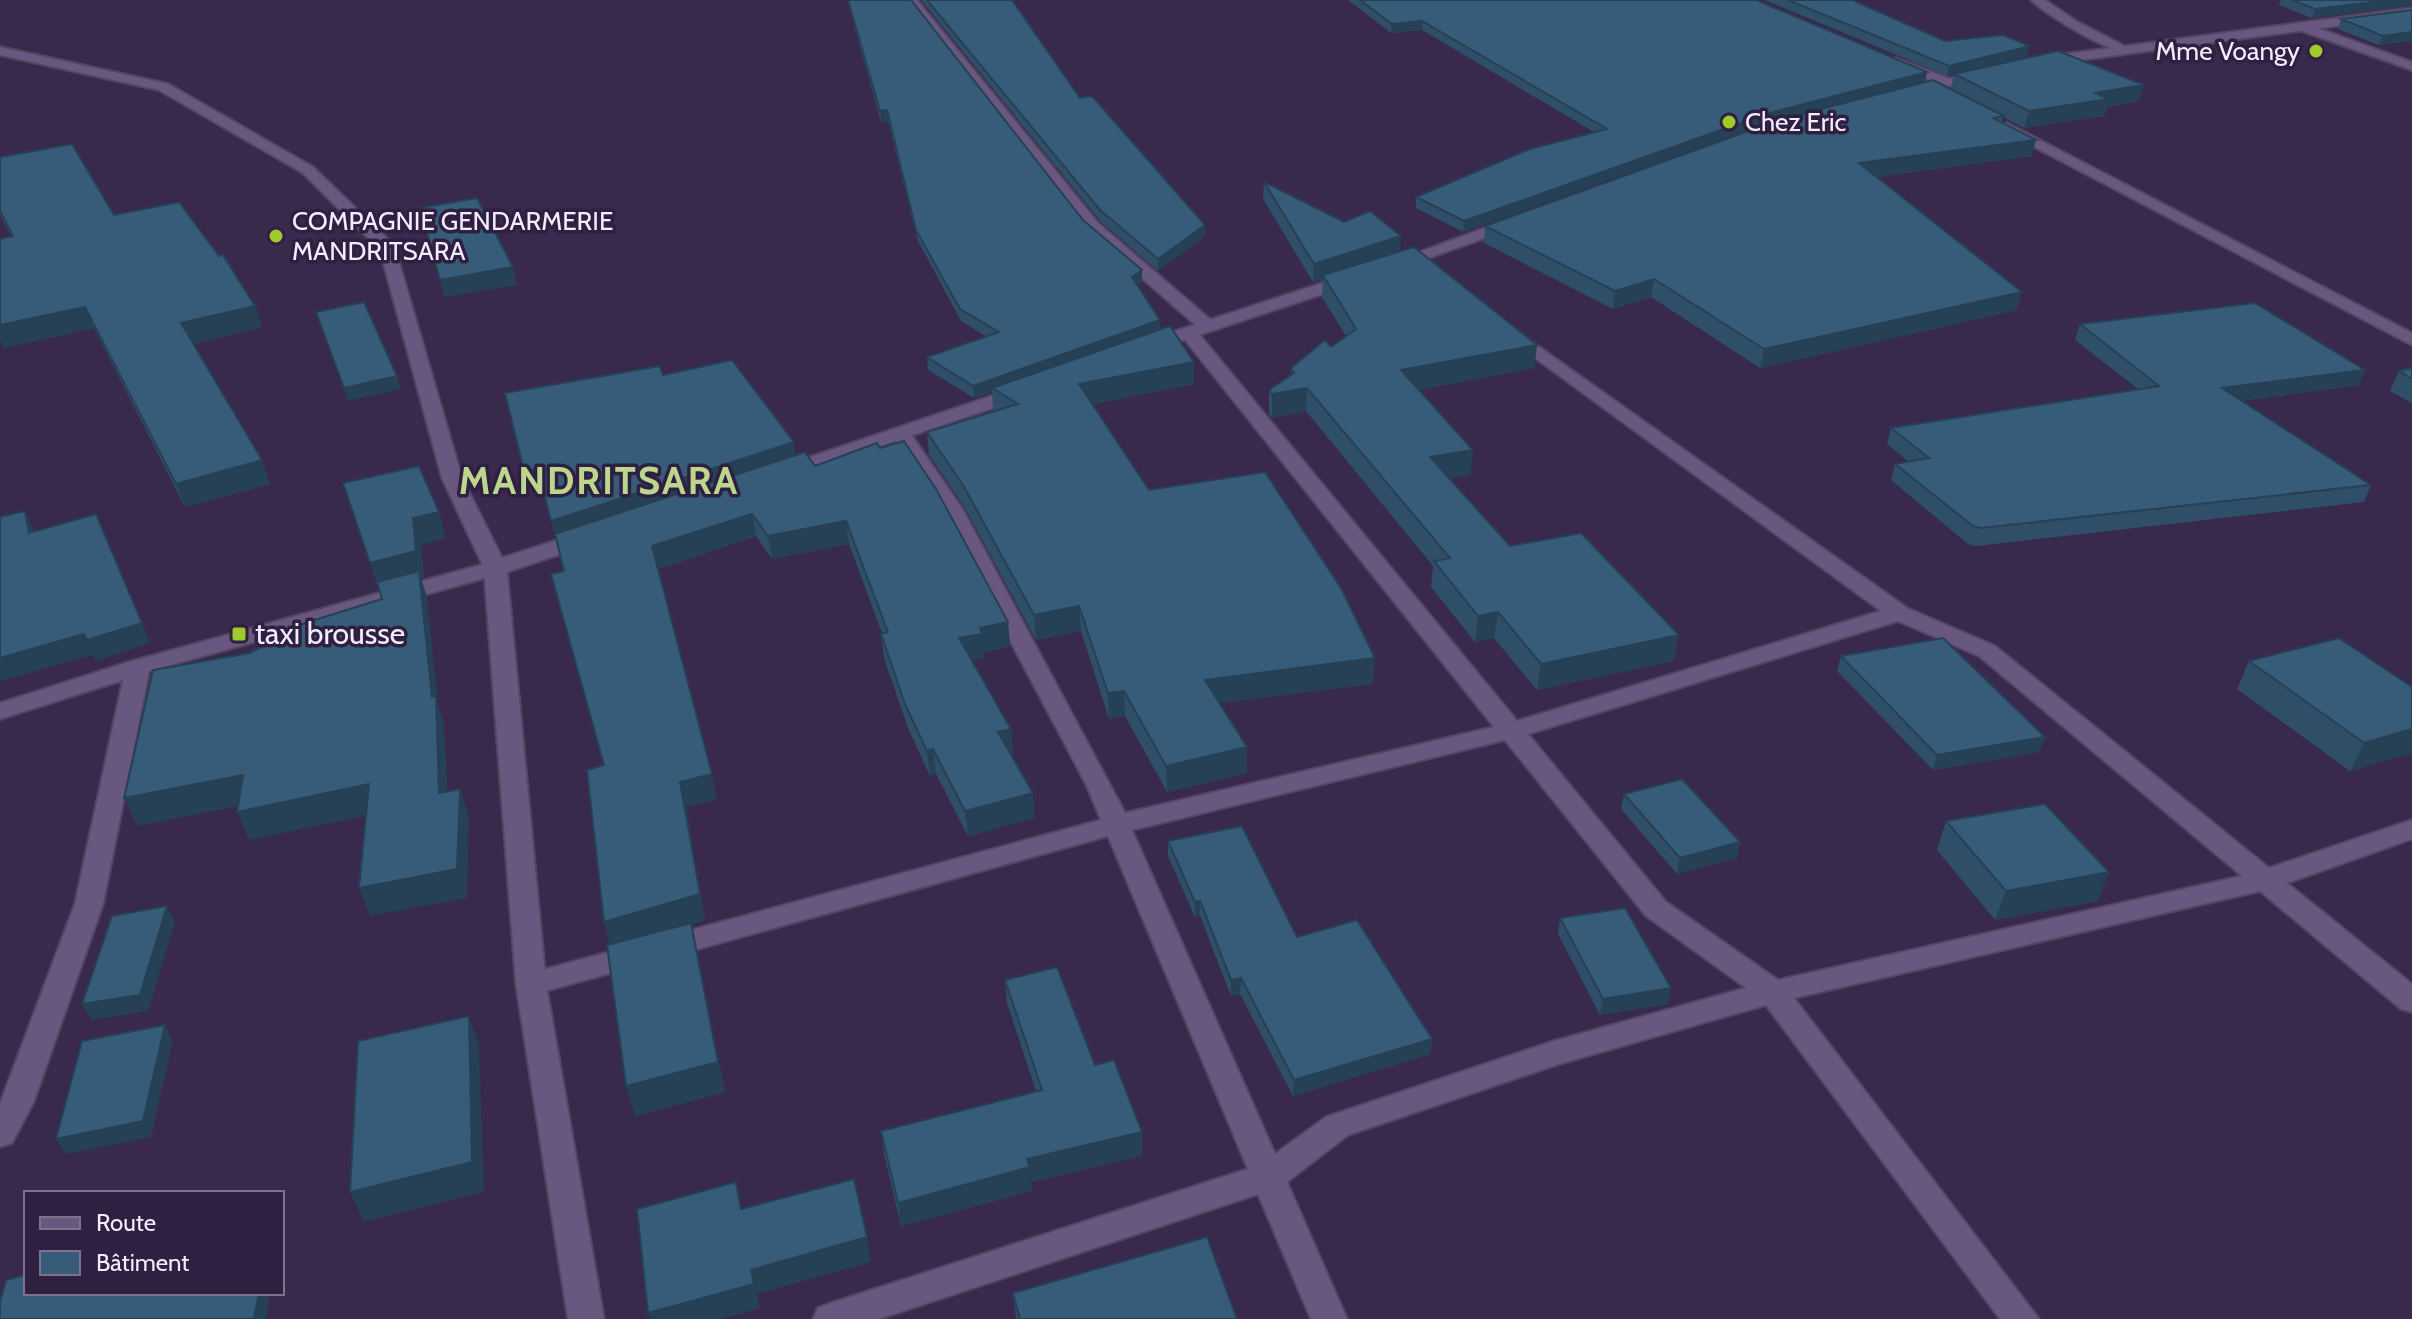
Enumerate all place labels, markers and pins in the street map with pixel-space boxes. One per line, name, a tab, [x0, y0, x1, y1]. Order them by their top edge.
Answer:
place label: Mme Voangy	[2155, 35, 2300, 67]
marker: Mme Voangy	[2307, 42, 2325, 60]
place label: Chez Eric	[1745, 106, 1846, 138]
marker: Chez Eric	[1720, 113, 1738, 131]
place label: COMPAGNIE GENDARMERIE MANDRITSARA	[292, 205, 613, 267]
marker: COMPAGNIE GENDARMERIE MANDRITSARA	[267, 227, 285, 245]
place label: taxi brousse	[255, 615, 405, 652]
marker: taxi brousse	[230, 625, 248, 643]

